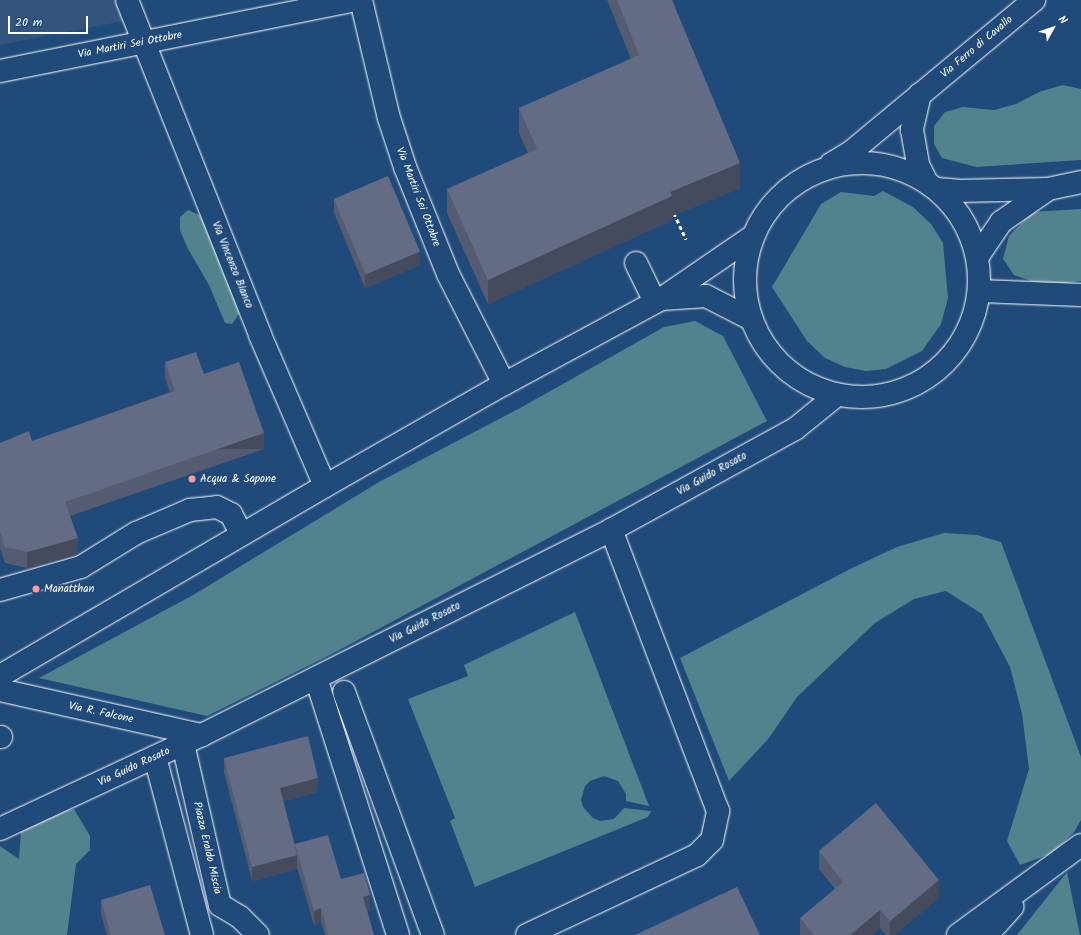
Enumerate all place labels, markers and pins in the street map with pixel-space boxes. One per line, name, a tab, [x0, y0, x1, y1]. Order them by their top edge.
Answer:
place label: Acqua & Sapone	[200, 472, 276, 486]
marker: Acqua & Sapone	[187, 474, 197, 484]
place label: Manatthan	[44, 582, 94, 596]
marker: Manatthan	[31, 584, 41, 594]

